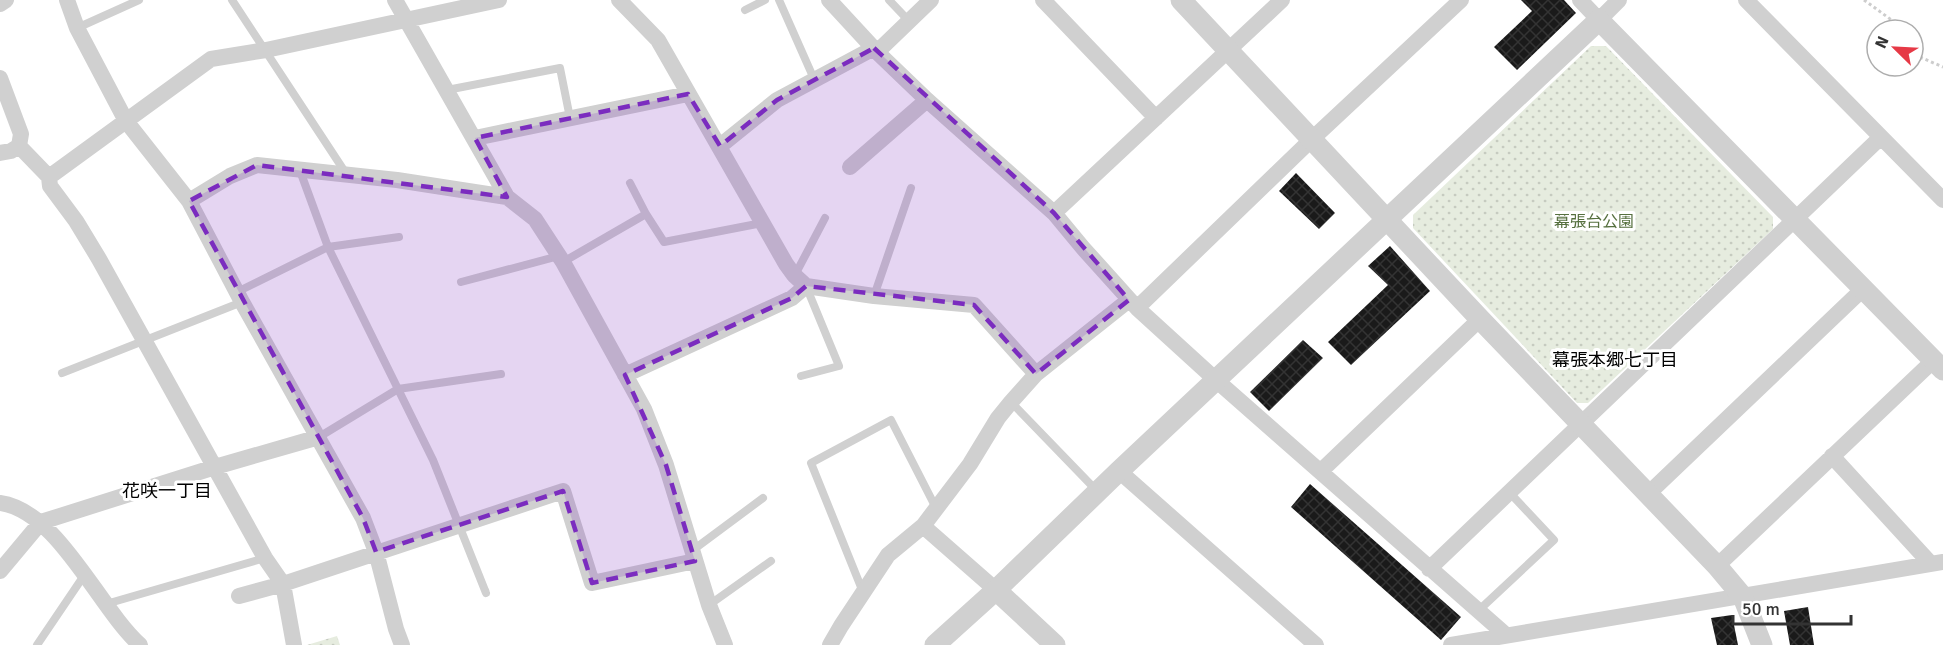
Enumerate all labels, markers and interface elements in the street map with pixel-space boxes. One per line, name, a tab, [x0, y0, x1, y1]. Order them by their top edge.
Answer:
north arrow	[1865, 18, 1925, 78]
text: N	[1871, 33, 1894, 51]
park label: 幕張台公園	[1554, 212, 1634, 232]
district label: 幕張本郷七丁目	[1552, 349, 1678, 371]
district label: 花咲一丁目	[122, 480, 212, 502]
scale bar	[1733, 588, 1852, 626]
text: 50 m	[1742, 598, 1780, 620]

